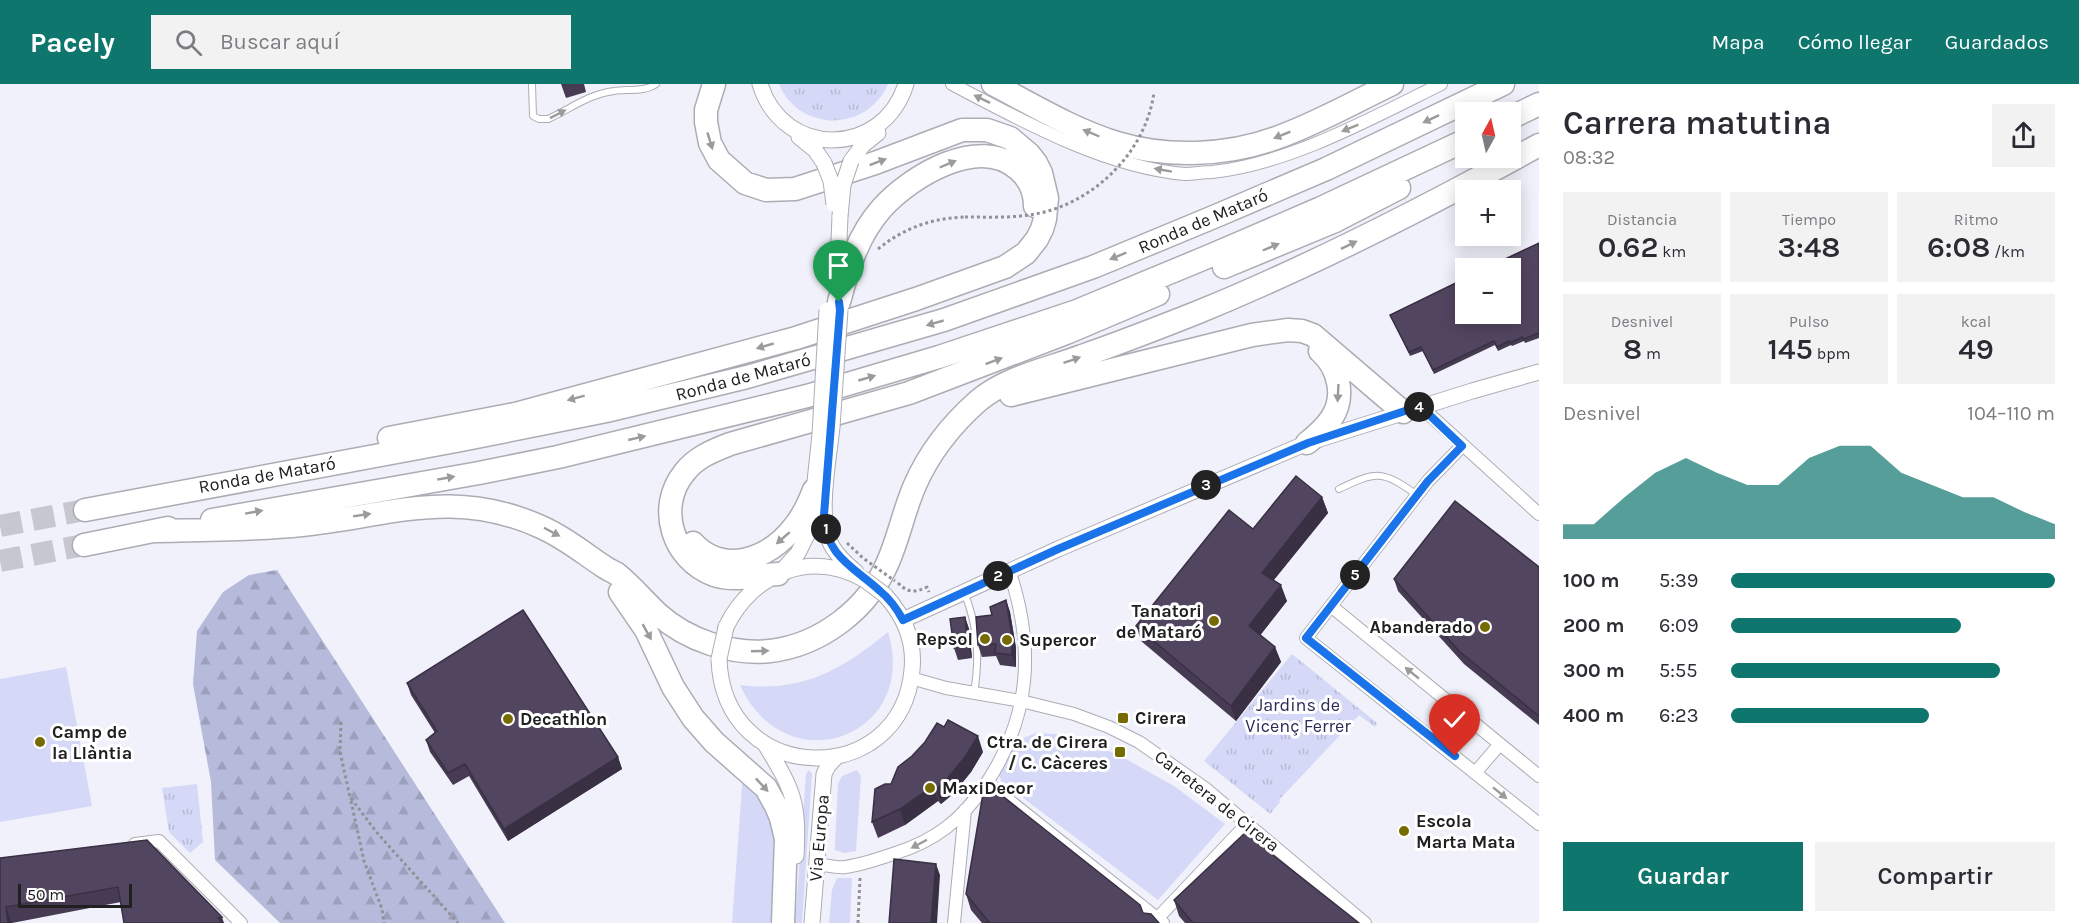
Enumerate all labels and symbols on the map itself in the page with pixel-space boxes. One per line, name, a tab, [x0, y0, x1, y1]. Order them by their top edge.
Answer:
one-way arrow	[974, 95, 991, 104]
north arrow	[1455, 102, 1521, 168]
one-way arrow	[549, 109, 566, 119]
one-way arrow	[1423, 115, 1440, 124]
one-way arrow	[1341, 124, 1359, 133]
one-way arrow	[1083, 128, 1100, 137]
one-way arrow	[1273, 131, 1291, 141]
one-way arrow	[706, 132, 715, 150]
one-way arrow	[869, 156, 887, 166]
one-way arrow	[939, 159, 957, 169]
one-way arrow	[1153, 165, 1172, 174]
street label: Ronda de Mataró	[1135, 184, 1271, 258]
pin	[813, 240, 864, 302]
one-way arrow	[1341, 240, 1358, 250]
one-way arrow	[1263, 242, 1281, 252]
one-way arrow	[1109, 252, 1127, 261]
one-way arrow	[926, 319, 944, 328]
one-way arrow	[755, 342, 774, 352]
street label: Ronda de Mataró	[673, 348, 813, 406]
one-way arrow	[1063, 354, 1081, 364]
one-way arrow	[985, 355, 1003, 365]
one-way arrow	[858, 373, 876, 382]
one-way arrow	[1333, 383, 1342, 402]
pin: 4	[1404, 392, 1434, 422]
one-way arrow	[567, 393, 586, 403]
one-way arrow	[628, 433, 647, 443]
street label: Ronda de Mataró	[197, 452, 337, 498]
pin: 3	[1191, 470, 1221, 500]
one-way arrow	[437, 473, 456, 482]
one-way arrow	[245, 507, 264, 516]
one-way arrow	[353, 511, 372, 520]
pin: 1	[811, 514, 841, 544]
one-way arrow	[544, 527, 561, 537]
one-way arrow	[775, 532, 791, 545]
pin: 5	[1340, 560, 1370, 590]
pin: 2	[983, 561, 1013, 591]
place label: Tanatori de Mataró	[1116, 600, 1202, 643]
marker: Tanatori de Mataró	[1207, 614, 1221, 628]
place label: Abanderado	[1370, 616, 1473, 638]
marker: Abanderado	[1478, 620, 1492, 634]
one-way arrow	[641, 624, 652, 640]
place label: Repsol	[916, 628, 973, 650]
place label: Supercor	[1019, 629, 1096, 651]
marker: Repsol	[978, 632, 992, 646]
marker: Supercor	[1000, 633, 1014, 647]
one-way arrow	[750, 646, 769, 656]
one-way arrow	[1404, 666, 1420, 679]
park label: Jardins de Vicenç Ferrer	[1245, 694, 1351, 737]
pin	[1429, 694, 1480, 756]
place label: Cirera	[1135, 707, 1187, 729]
place label: Decathlon	[520, 708, 607, 730]
marker: Cirera	[1116, 711, 1130, 725]
marker: Decathlon	[501, 712, 515, 726]
place label: Camp de la Llàntia	[52, 721, 132, 764]
place label: Ctra. de Cirera / C. Càceres	[987, 731, 1108, 774]
marker: Camp de la Llàntia	[33, 735, 47, 749]
marker: Ctra. de Cirera / C. Càceres	[1113, 745, 1127, 759]
street label: Carretera de Cirera	[1150, 745, 1284, 857]
place label: MaxiDecor	[942, 777, 1033, 799]
one-way arrow	[755, 778, 769, 793]
marker: MaxiDecor	[923, 781, 937, 795]
one-way arrow	[1492, 786, 1507, 798]
street label: Via Europa	[804, 793, 834, 883]
place label: Escola Marta Mata	[1416, 810, 1515, 853]
marker: Escola Marta Mata	[1397, 824, 1411, 838]
one-way arrow	[910, 839, 927, 849]
scale bar	[18, 881, 132, 908]

